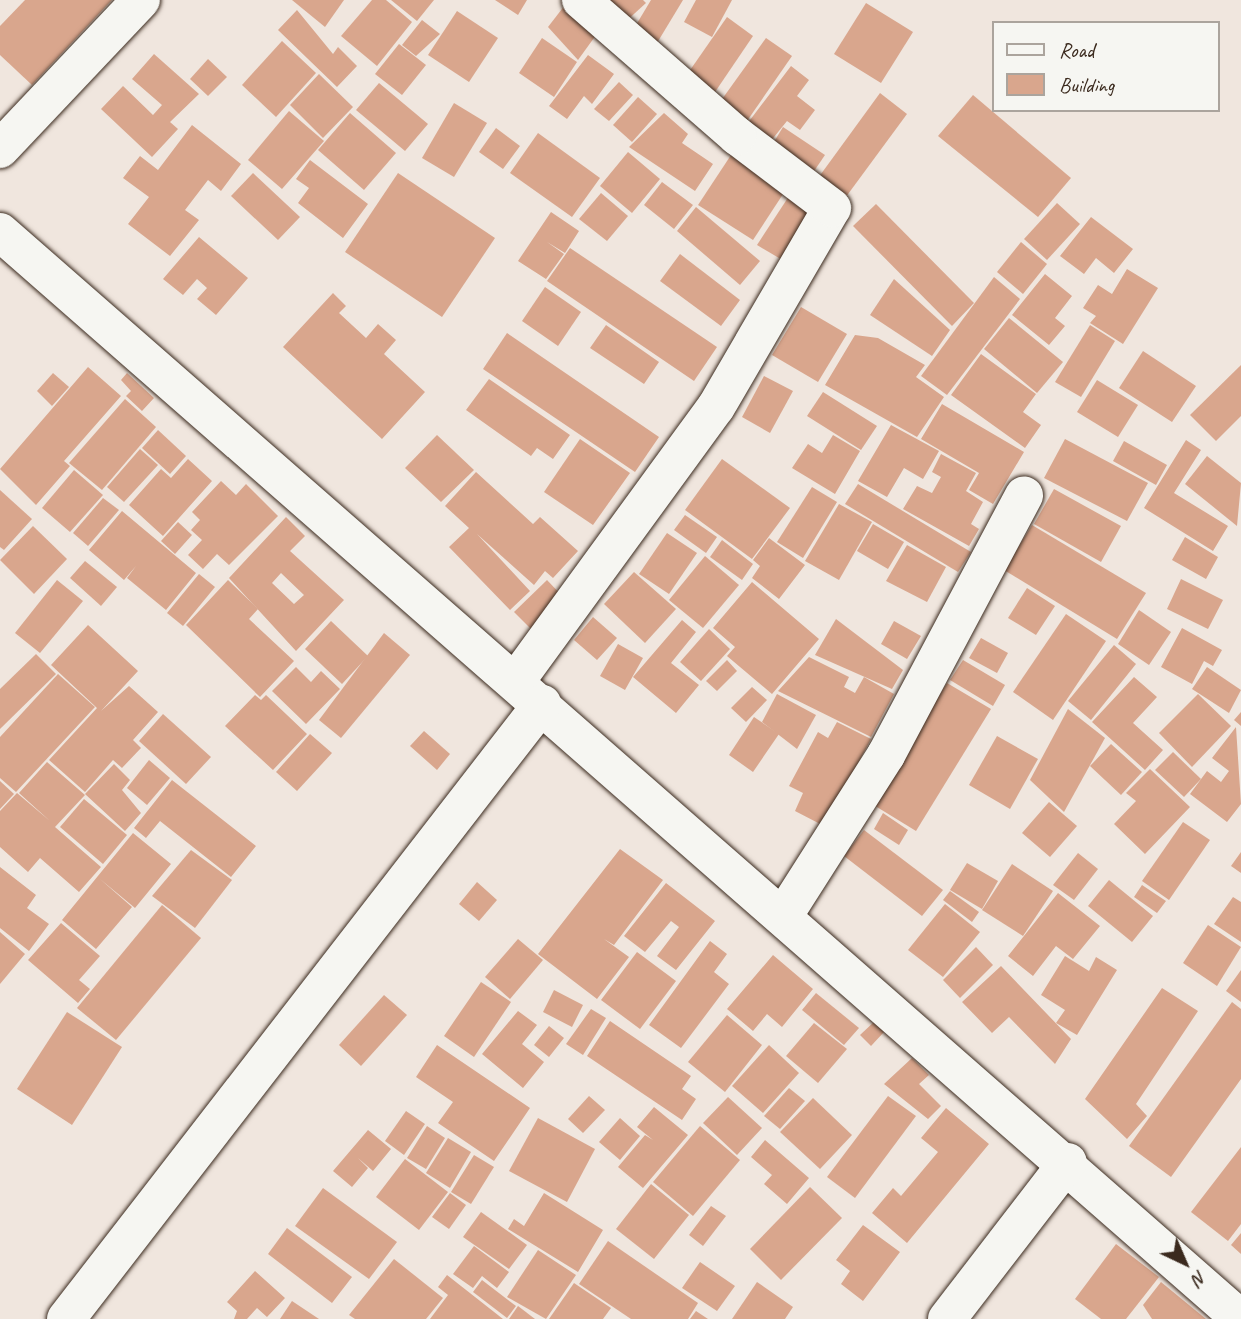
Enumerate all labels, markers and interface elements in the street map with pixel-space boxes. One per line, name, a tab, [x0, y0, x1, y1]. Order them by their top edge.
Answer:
legend	[992, 21, 1220, 112]
text: Road	[1059, 37, 1094, 63]
text: Building	[1059, 72, 1114, 98]
north arrow	[1150, 1228, 1220, 1298]
text: N	[1187, 1265, 1212, 1291]

